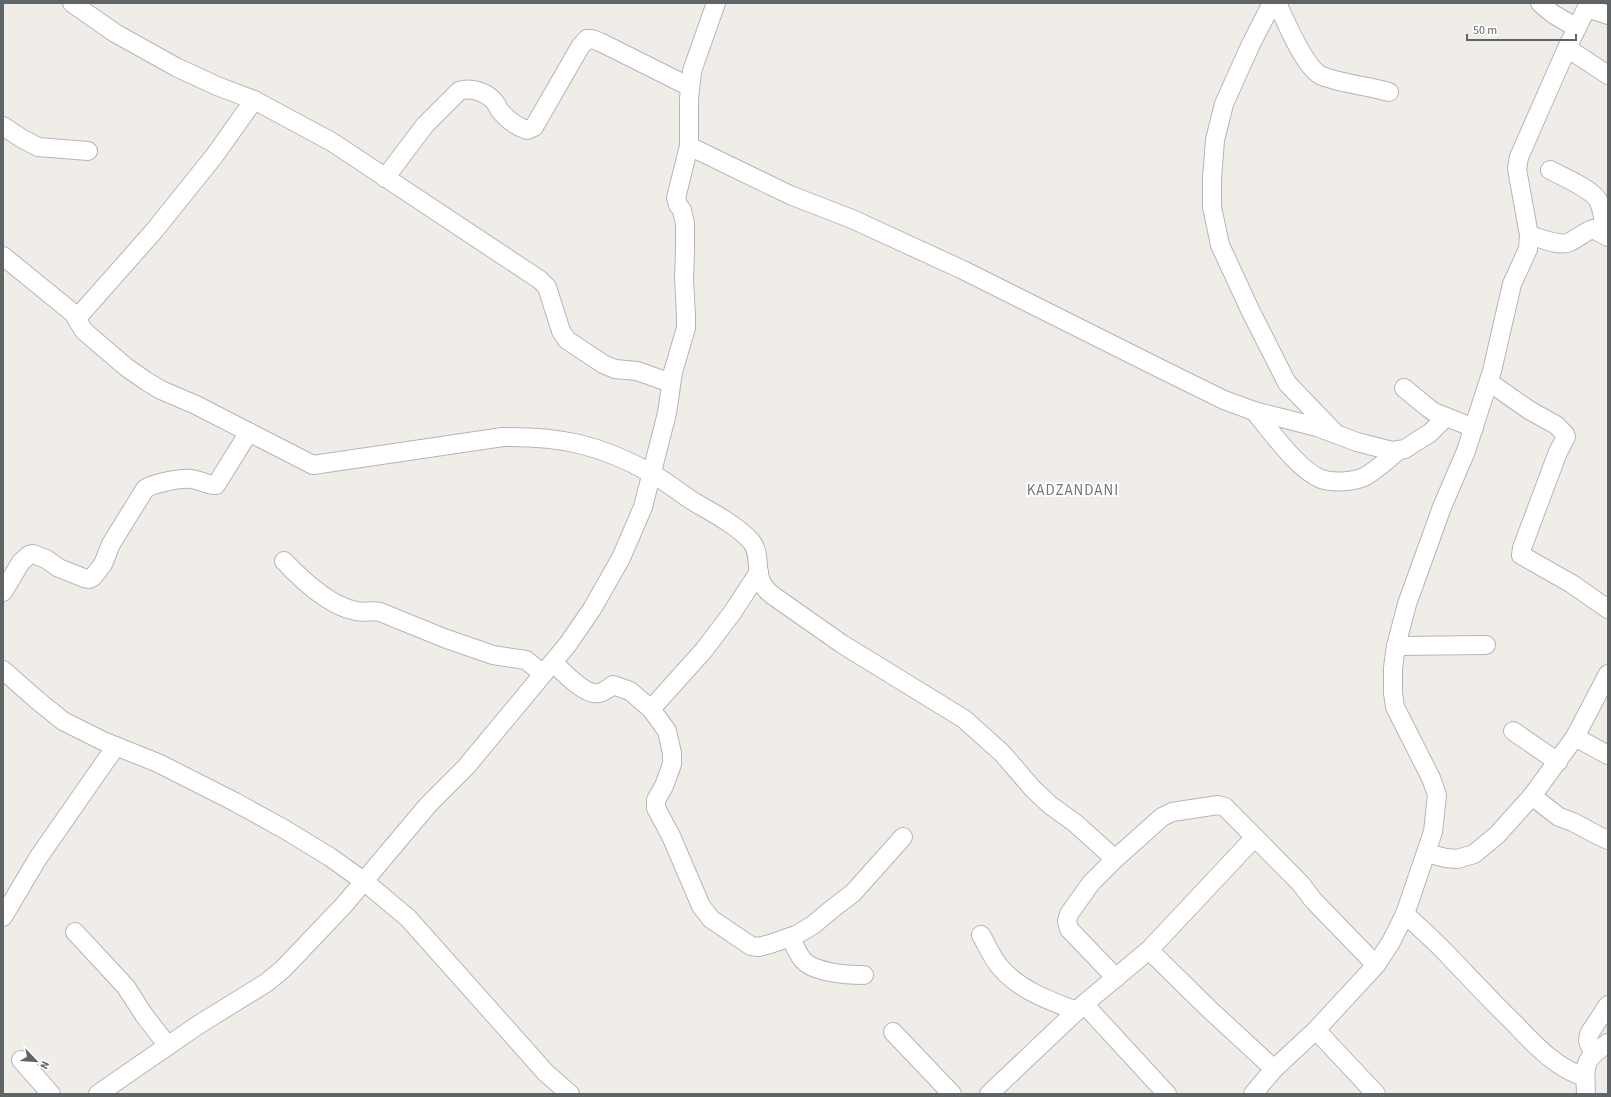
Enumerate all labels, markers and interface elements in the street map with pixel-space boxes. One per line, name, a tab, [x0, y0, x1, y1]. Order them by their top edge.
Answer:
scale bar	[1467, 16, 1576, 42]
text: 50 m	[1473, 22, 1497, 39]
district label: KADZANDANI	[1027, 480, 1119, 501]
north arrow	[16, 1041, 56, 1081]
text: N	[36, 1059, 53, 1072]

